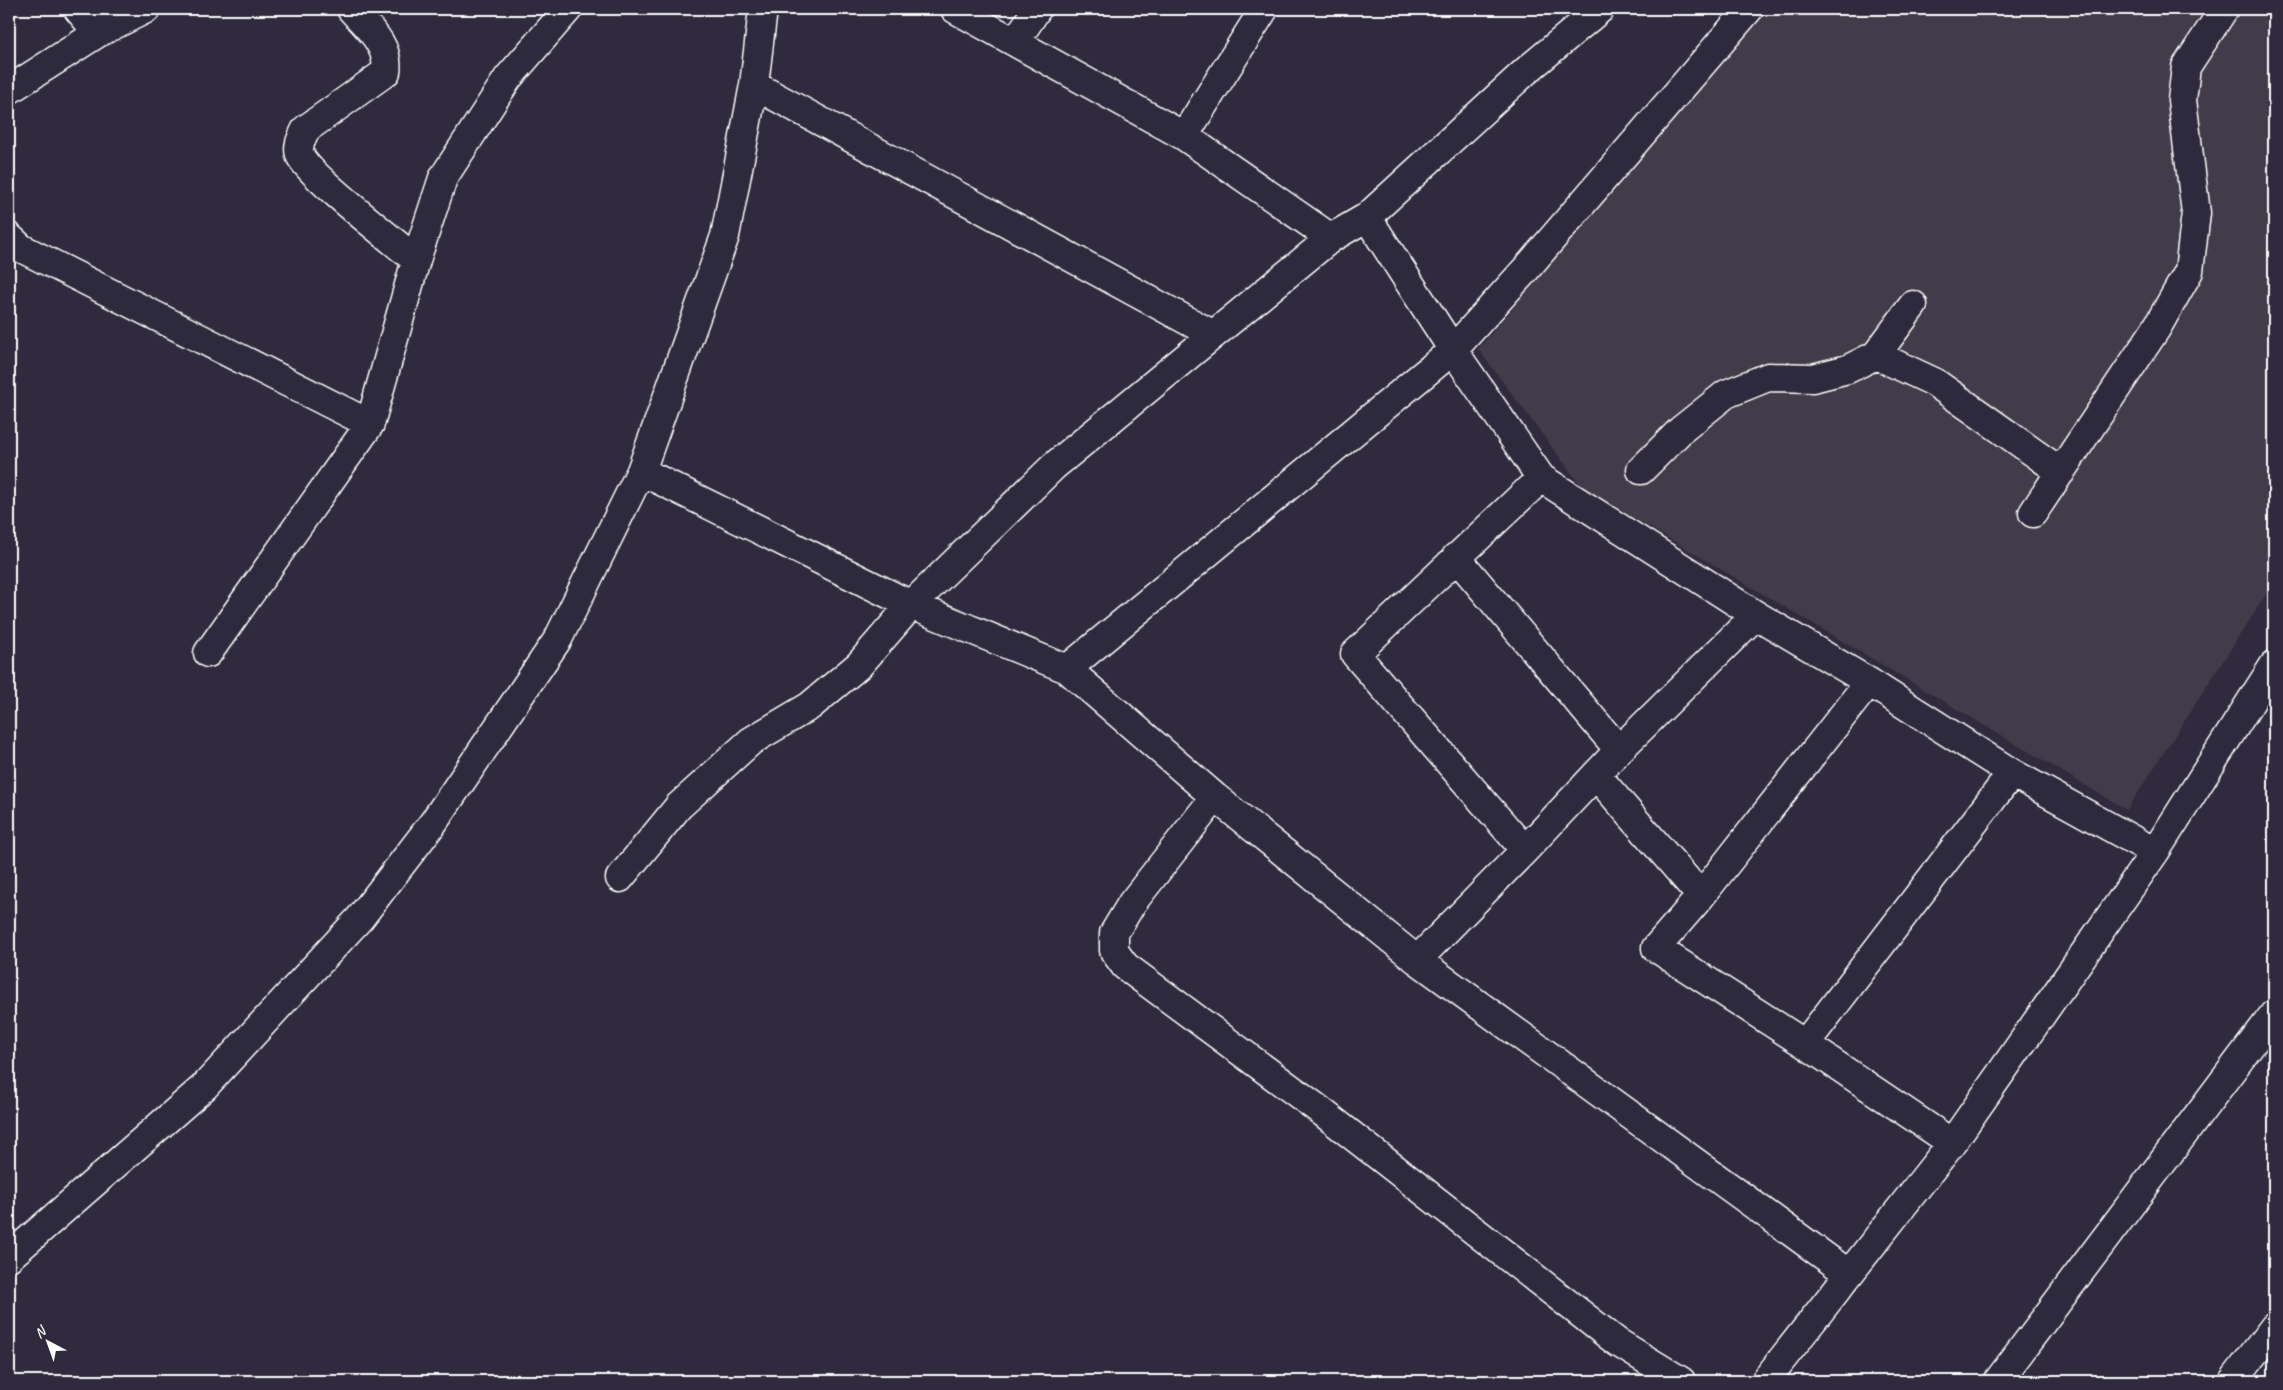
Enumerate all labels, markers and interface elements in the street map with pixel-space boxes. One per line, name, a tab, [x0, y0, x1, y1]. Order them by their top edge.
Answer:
north arrow	[22, 1318, 72, 1368]
text: N	[31, 1322, 50, 1342]

